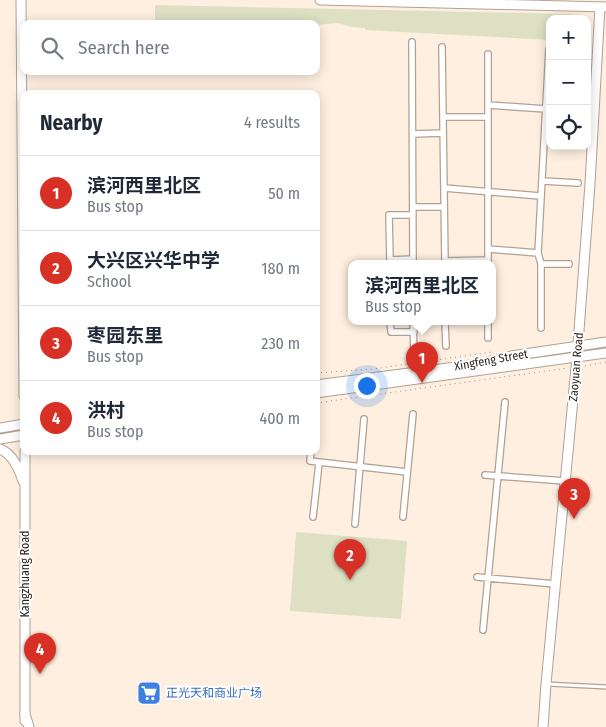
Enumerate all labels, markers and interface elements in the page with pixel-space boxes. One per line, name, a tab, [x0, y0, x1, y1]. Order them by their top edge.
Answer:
map controls	[546, 15, 591, 150]
button: +	[546, 15, 591, 60]
search box	[20, 20, 320, 75]
icon: search	[38, 34, 66, 62]
text: Search here	[78, 36, 170, 59]
button: −	[546, 60, 591, 105]
button: locate	[546, 105, 591, 150]
text: Nearby	[40, 110, 102, 136]
text: 4 results	[244, 113, 300, 132]
text: 滨河西里北区	[87, 174, 201, 197]
text: 1	[53, 184, 59, 203]
text: 50 m	[268, 184, 300, 203]
text: Bus stop	[87, 197, 143, 216]
text: 大兴区兴华中学	[87, 249, 220, 272]
text: 2	[52, 259, 60, 278]
text: 180 m	[261, 259, 300, 278]
popup	[348, 260, 496, 325]
text: School	[87, 272, 131, 291]
text: 滨河西里北区	[365, 274, 479, 297]
text: Bus stop	[365, 297, 421, 316]
text: 枣园东里	[87, 324, 163, 347]
street label: Zaoyuan Road	[566, 332, 586, 402]
text: 3	[52, 334, 60, 353]
text: 230 m	[261, 334, 300, 353]
pin: 1	[406, 342, 438, 383]
text: Bus stop	[87, 347, 143, 366]
street label: Xingfeng Street	[453, 347, 529, 373]
your location	[354, 373, 380, 399]
text: 洪村	[87, 399, 125, 422]
text: 4	[52, 409, 60, 428]
text: 400 m	[260, 409, 300, 428]
text: Bus stop	[87, 422, 143, 441]
pin: 3	[558, 478, 590, 519]
street label: Kangzhuang Road	[18, 531, 32, 617]
pin: 2	[334, 539, 366, 580]
pin: 4	[24, 633, 56, 674]
supermarket icon: 正光天和商业广场	[136, 680, 162, 706]
place label: 正光天和商业广场	[166, 686, 262, 700]

